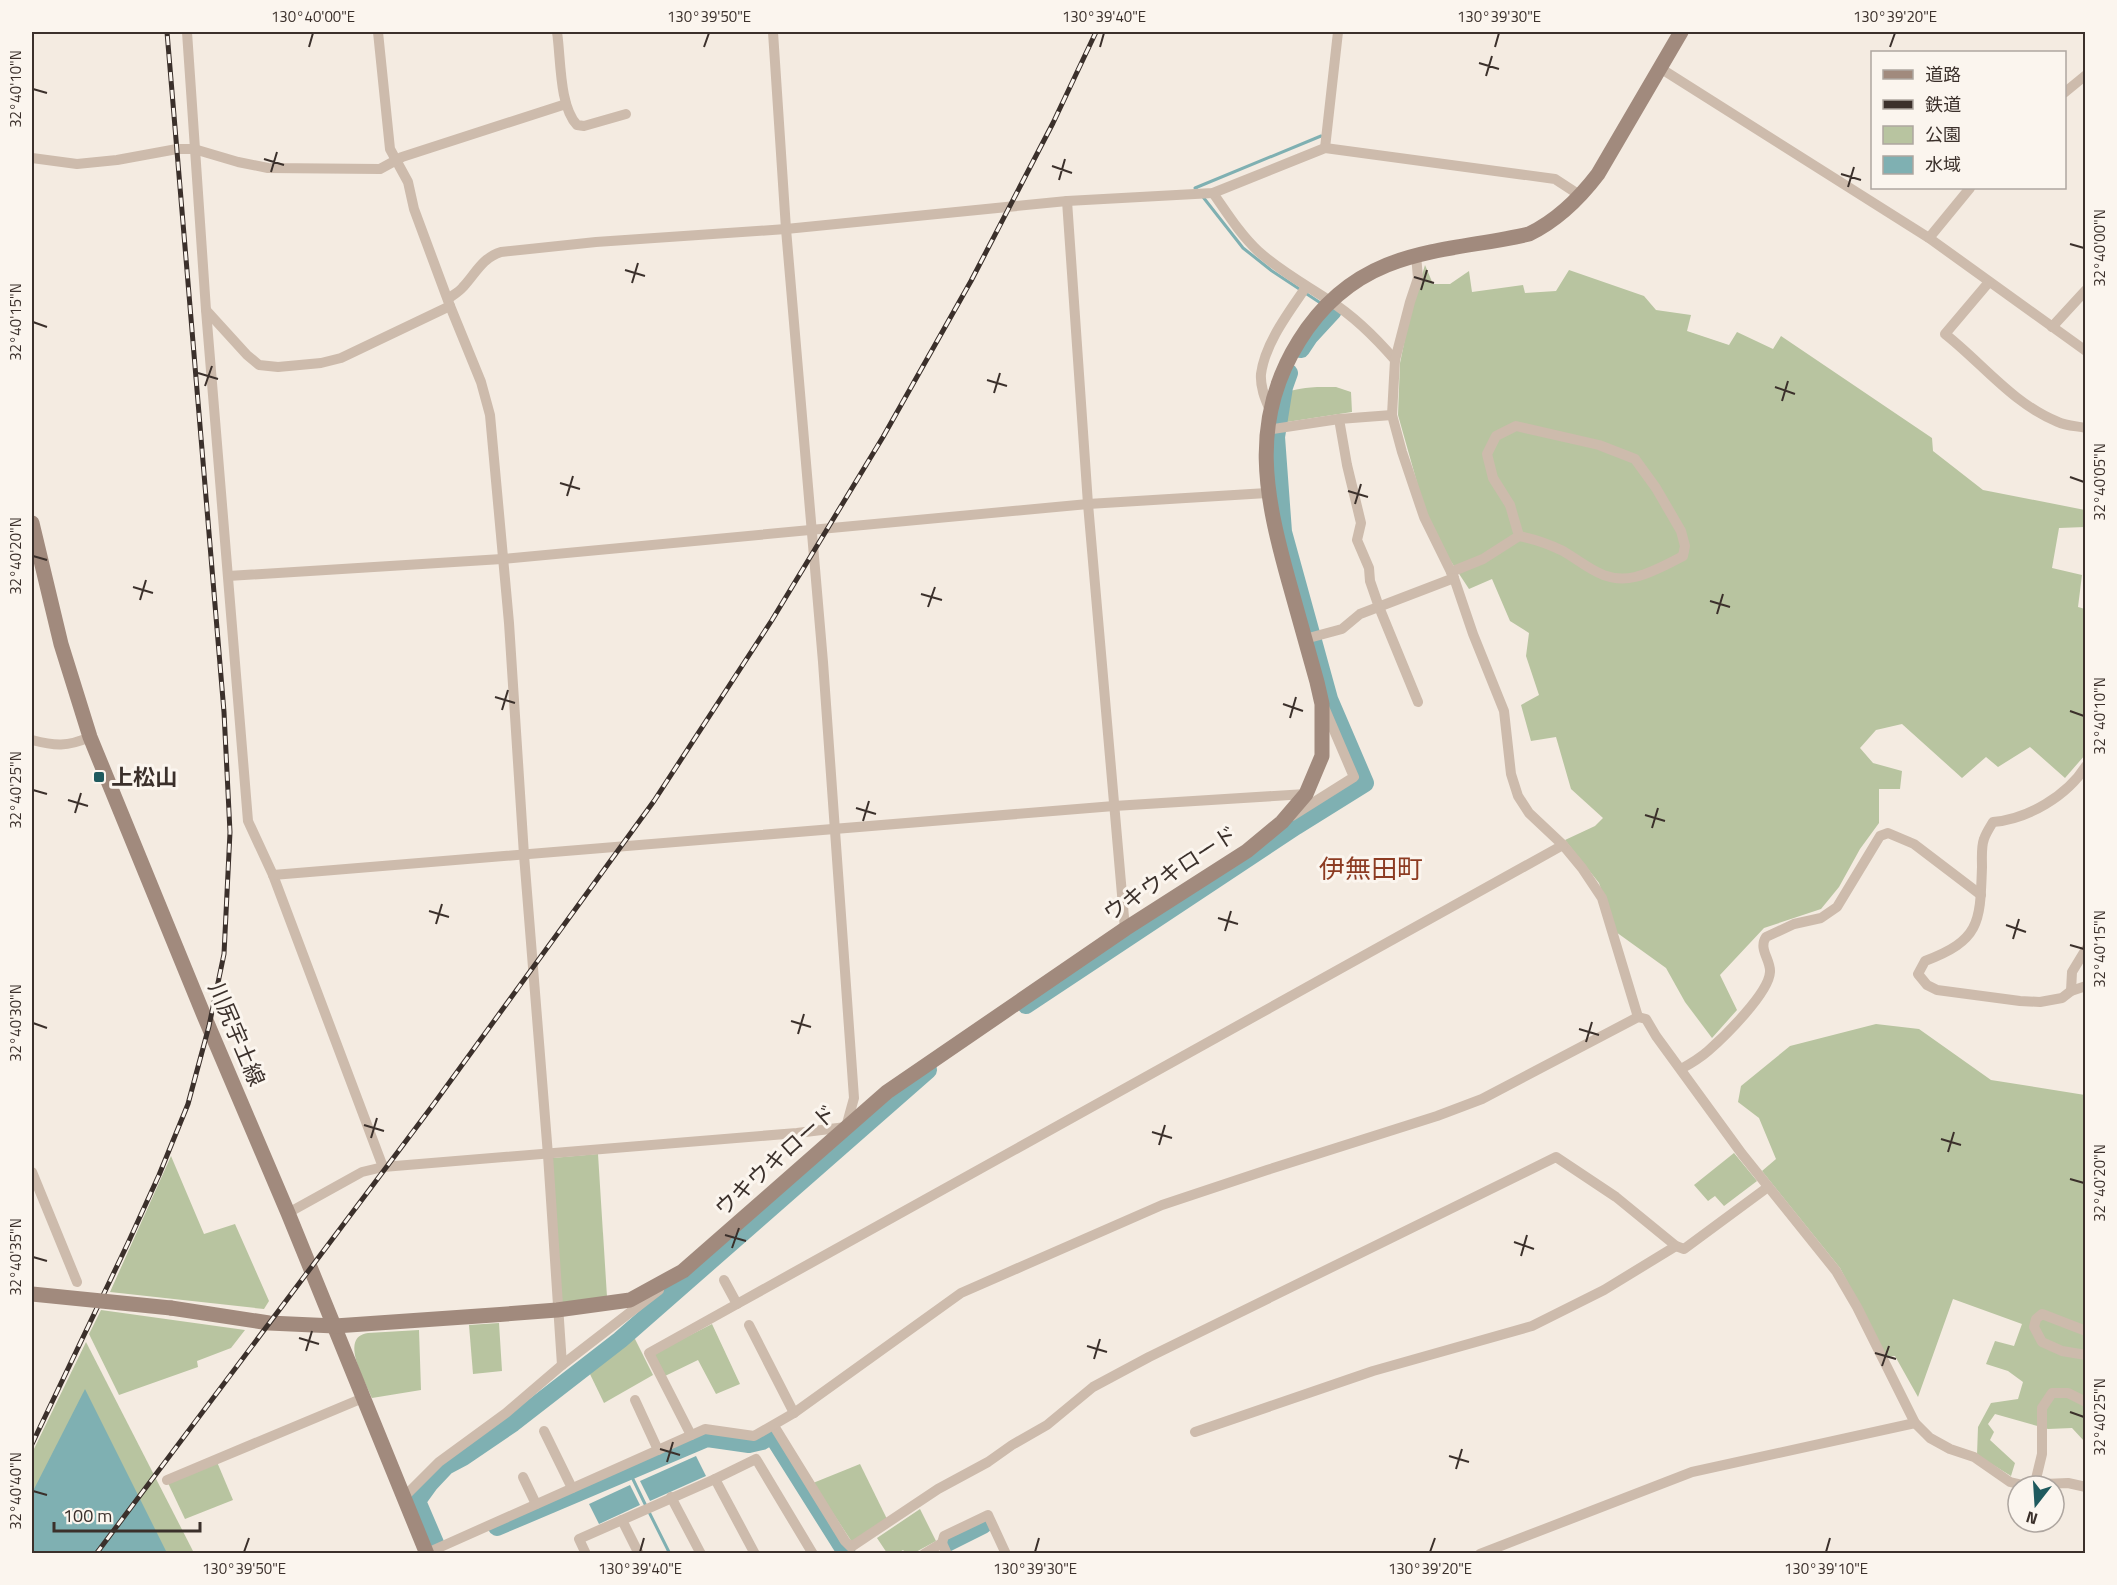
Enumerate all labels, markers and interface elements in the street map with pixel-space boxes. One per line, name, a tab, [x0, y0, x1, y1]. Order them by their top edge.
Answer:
text: 130°40'00"E	[271, 5, 355, 28]
text: 130°39'50"E	[667, 5, 751, 28]
text: 130°39'40"E	[1062, 5, 1146, 28]
text: 130°39'30"E	[1457, 5, 1541, 28]
text: 130°39'20"E	[1853, 5, 1937, 28]
text: 32°40'10"N	[4, 50, 27, 128]
legend	[1871, 51, 2066, 189]
text: 道路	[1925, 61, 1961, 88]
text: 鉄道	[1925, 91, 1961, 118]
text: 公園	[1925, 121, 1961, 148]
text: 水域	[1925, 151, 1961, 178]
text: 32°40'00"N	[2088, 209, 2111, 287]
text: 32°40'15"N	[4, 283, 27, 361]
text: 32°40'05"N	[2088, 443, 2111, 521]
text: 32°40'20"N	[4, 517, 27, 595]
text: 32°40'10"N	[2088, 677, 2111, 755]
text: 32°40'25"N	[4, 751, 27, 829]
place label: 上松山	[111, 760, 177, 794]
marker: 上松山	[92, 770, 106, 784]
street label: ウキウキロード	[1096, 817, 1244, 929]
district label: 伊無田町	[1319, 849, 1423, 888]
text: 32°40'15"N	[2088, 910, 2111, 988]
street label: 川尻宇土線	[200, 977, 274, 1091]
text: 32°40'30"N	[4, 984, 27, 1062]
street label: ウキウキロード	[706, 1096, 844, 1224]
text: 32°40'20"N	[2088, 1144, 2111, 1222]
text: 32°40'35"N	[4, 1218, 27, 1296]
text: 32°40'25"N	[2088, 1378, 2111, 1456]
text: 32°40'40"N	[4, 1452, 27, 1530]
north arrow	[2006, 1474, 2066, 1534]
scale bar	[54, 1495, 200, 1533]
text: 100 m	[63, 1502, 112, 1529]
text: N	[2023, 1505, 2040, 1531]
text: 130°39'50"E	[202, 1557, 286, 1580]
text: 130°39'40"E	[598, 1557, 682, 1580]
text: 130°39'30"E	[993, 1557, 1077, 1580]
text: 130°39'20"E	[1388, 1557, 1472, 1580]
text: 130°39'10"E	[1784, 1557, 1868, 1580]

